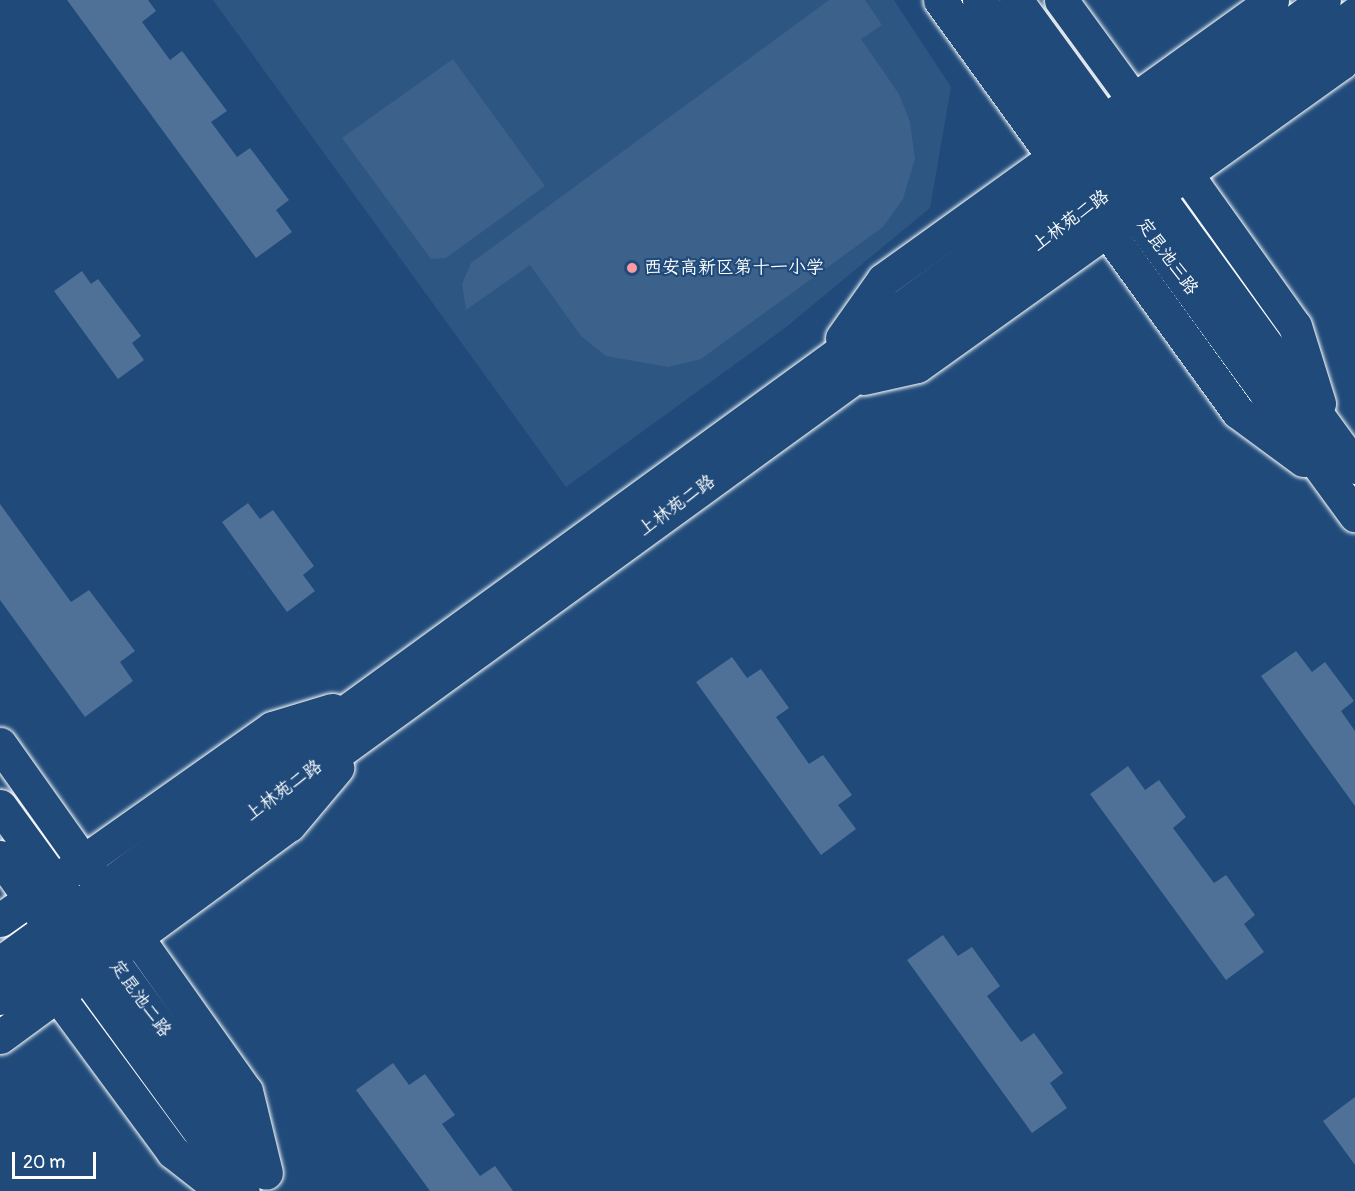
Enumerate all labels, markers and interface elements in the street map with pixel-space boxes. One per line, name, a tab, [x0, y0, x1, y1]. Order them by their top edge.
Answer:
street label: 上林苑二路	[1028, 186, 1114, 256]
street label: 定昆池三路	[1132, 214, 1202, 300]
place label: 西安高新区第十一小学	[644, 257, 824, 279]
marker: 西安高新区第十一小学	[625, 261, 639, 275]
street label: 上林苑二路	[634, 471, 720, 541]
street label: 上林苑二路	[241, 756, 327, 826]
street label: 定昆池二路	[105, 956, 175, 1042]
scale bar	[15, 1140, 99, 1178]
text: 20 m	[23, 1151, 65, 1174]

